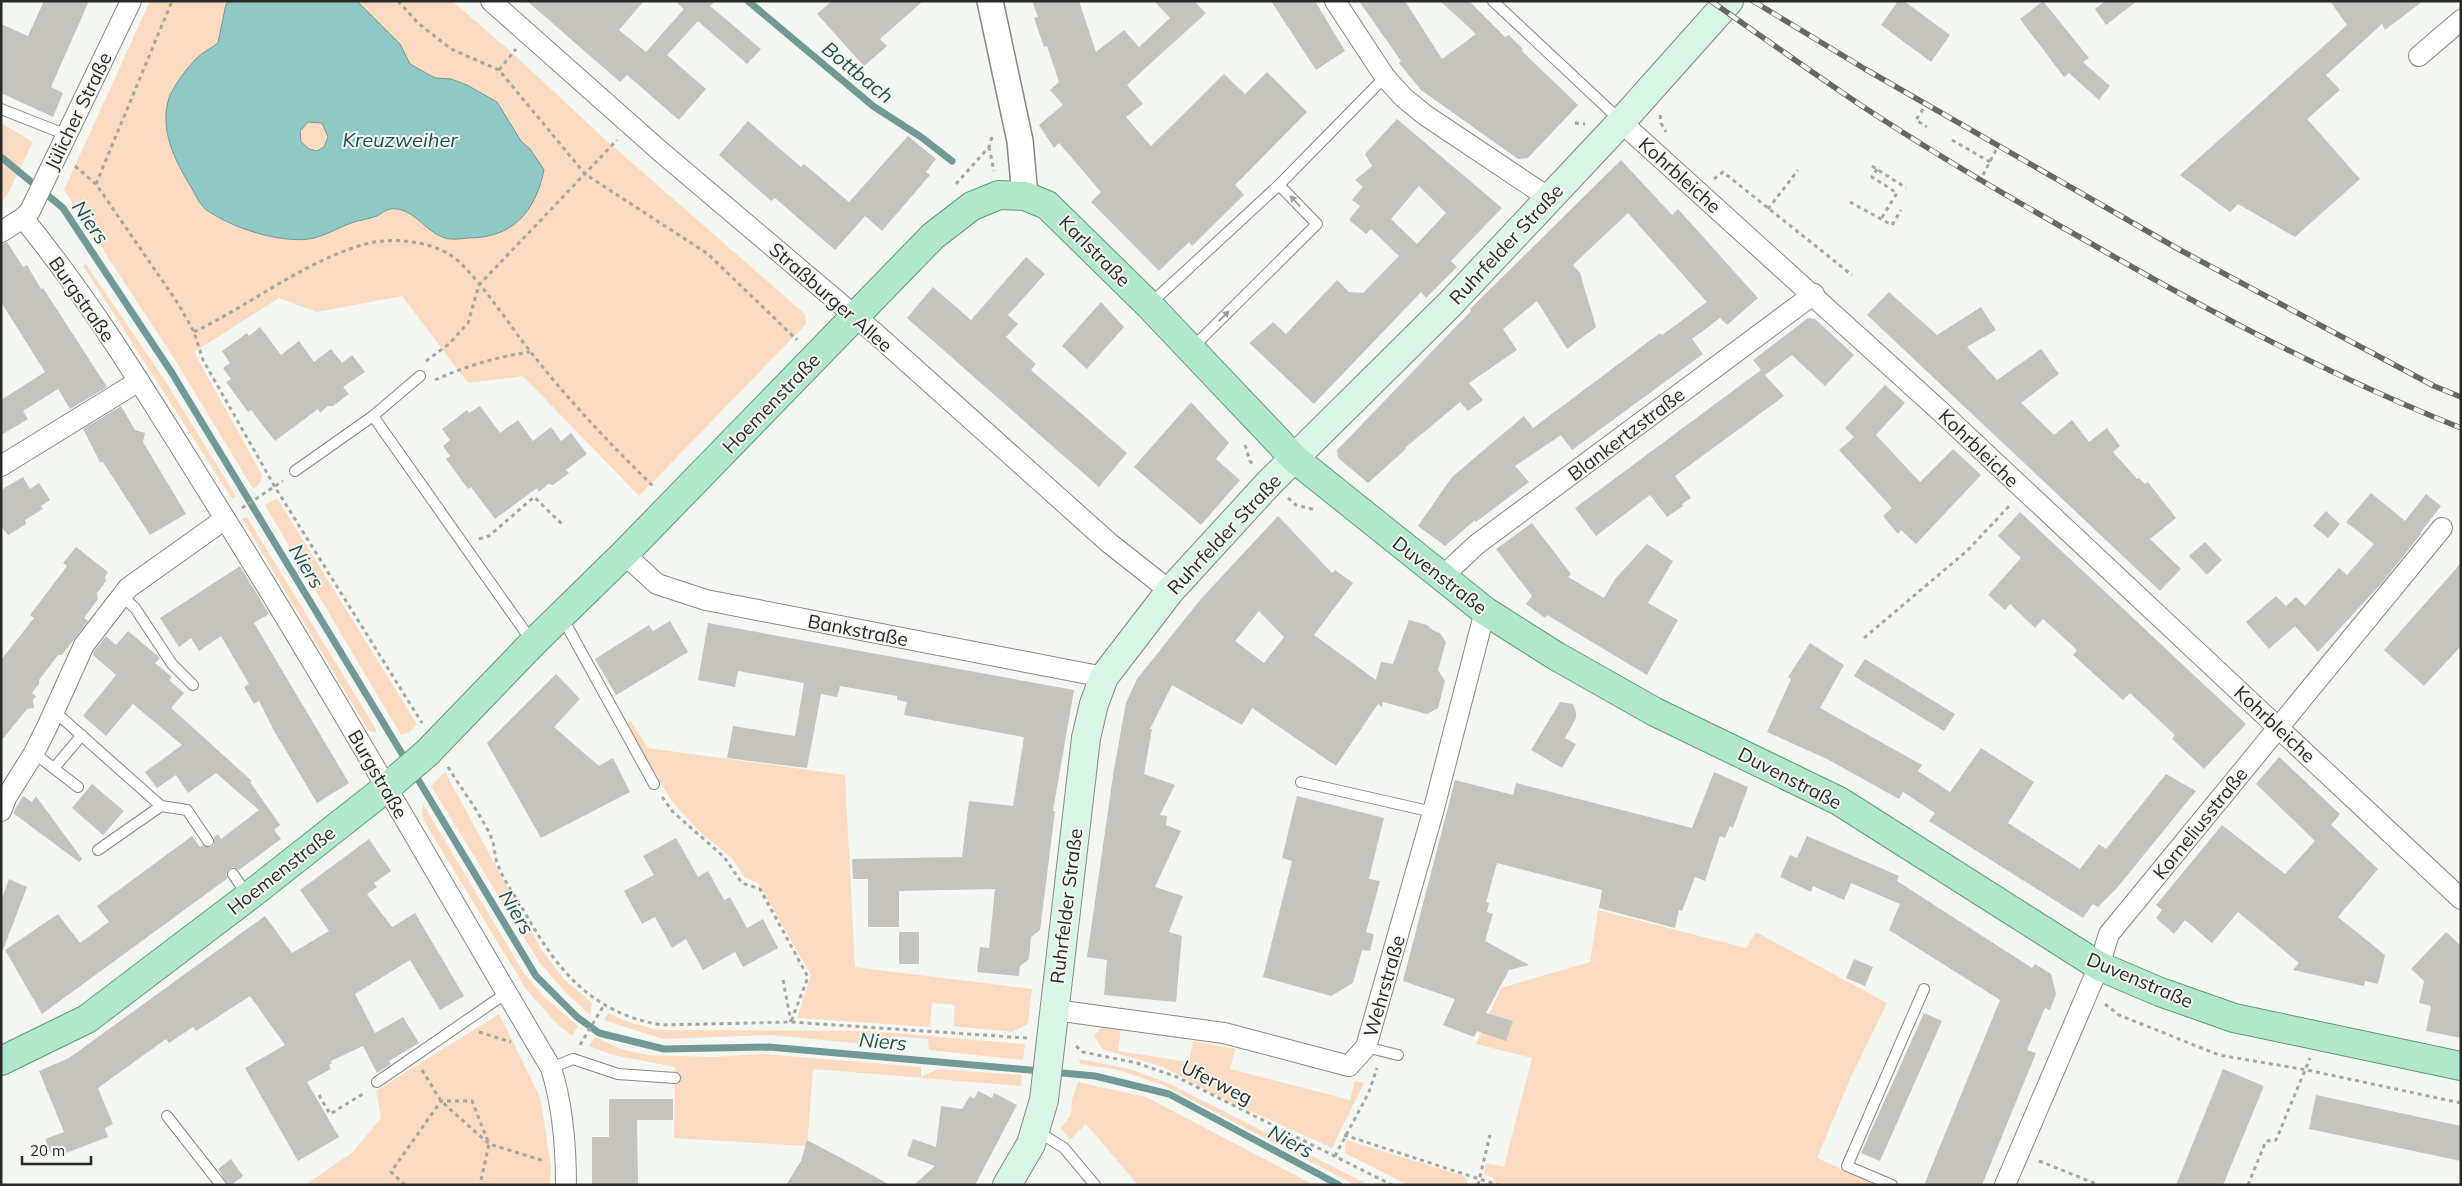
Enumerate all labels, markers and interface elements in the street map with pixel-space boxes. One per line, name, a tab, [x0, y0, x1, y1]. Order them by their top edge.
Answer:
water label: Bottbach	[817, 36, 899, 108]
street label: Jülicher Straße	[39, 48, 117, 174]
water label: Kreuzweiher	[342, 127, 458, 152]
street label: Kohrbleiche	[1634, 132, 1726, 218]
street label: Ruhrfelder Straße	[1444, 179, 1568, 309]
water label: Niers	[67, 195, 115, 249]
one-way arrow	[1289, 195, 1301, 207]
street label: Karlstraße	[1054, 210, 1136, 292]
street label: Straßburger Allee	[765, 237, 897, 357]
street label: Burgstraße	[44, 252, 120, 346]
one-way arrow	[1218, 310, 1230, 322]
street label: Hoemenstraße	[717, 348, 825, 458]
street label: Blankertzstraße	[1563, 382, 1689, 486]
street label: Kohrbleiche	[1934, 404, 2024, 492]
street label: Ruhrfelder Straße	[1162, 469, 1286, 599]
street label: Duvenstraße	[1388, 531, 1492, 619]
water label: Niers	[284, 539, 330, 593]
street label: Bankstraße	[806, 609, 910, 651]
street label: Kohrbleiche	[2229, 680, 2321, 768]
street label: Burgstraße	[343, 725, 413, 823]
street label: Duvenstraße	[1734, 742, 1846, 814]
street label: Korneliusstraße	[2148, 762, 2252, 884]
street label: Hoemenstraße	[222, 820, 340, 920]
street label: Ruhrfelder Straße	[1045, 827, 1087, 985]
water label: Niers	[494, 885, 540, 939]
street label: Wehrstraße	[1358, 932, 1410, 1040]
street label: Duvenstraße	[2083, 947, 2197, 1013]
water label: Niers	[858, 1026, 908, 1056]
street label: Uferweg	[1178, 1055, 1256, 1109]
water label: Niers	[1264, 1119, 1318, 1163]
scale bar	[22, 1134, 91, 1166]
text: 20 m	[30, 1141, 65, 1160]

